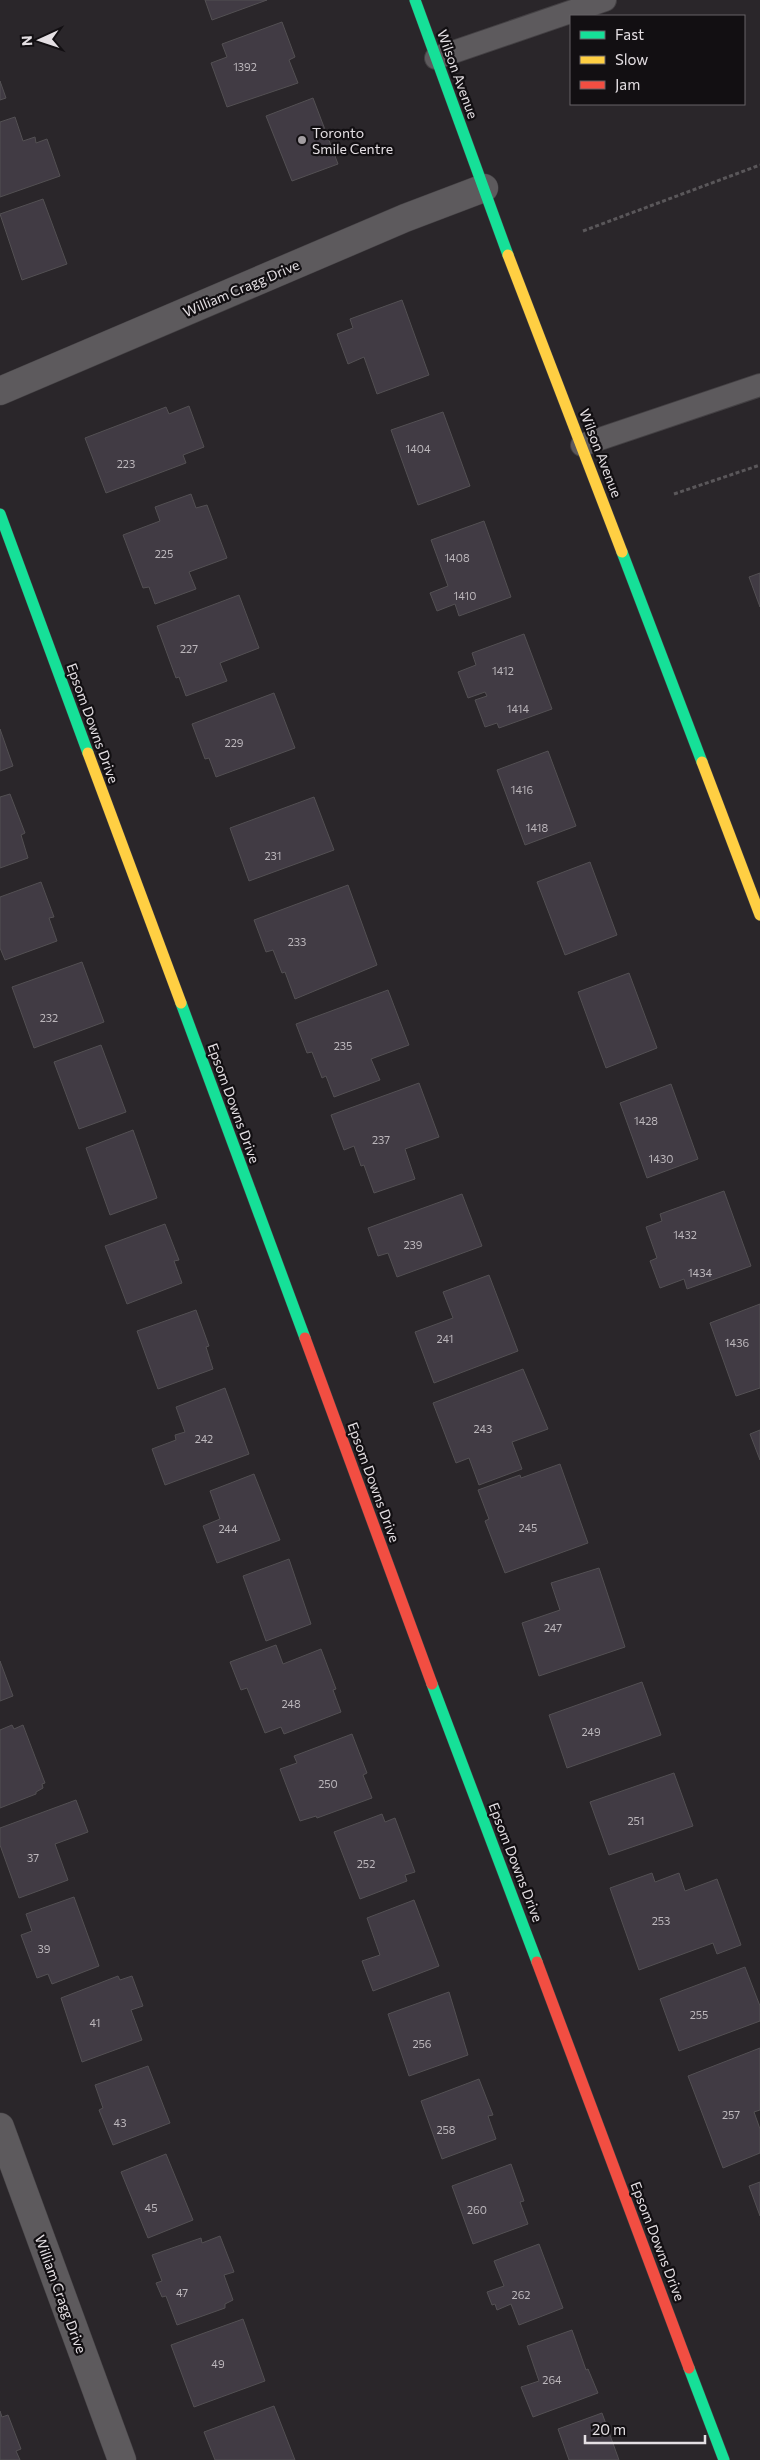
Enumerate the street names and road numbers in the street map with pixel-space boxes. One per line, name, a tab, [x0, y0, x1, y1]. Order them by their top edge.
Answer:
street label: Wilson Avenue	[434, 27, 482, 121]
street label: William Cragg Drive	[180, 256, 302, 320]
street label: Wilson Avenue	[576, 406, 626, 500]
street label: Epsom Downs Drive	[63, 661, 123, 785]
street label: Epsom Downs Drive	[204, 1041, 264, 1165]
street label: Epsom Downs Drive	[344, 1420, 404, 1544]
street label: Epsom Downs Drive	[485, 1800, 547, 1924]
street label: Epsom Downs Drive	[627, 2179, 689, 2303]
street label: William Cragg Drive	[32, 2232, 90, 2356]

